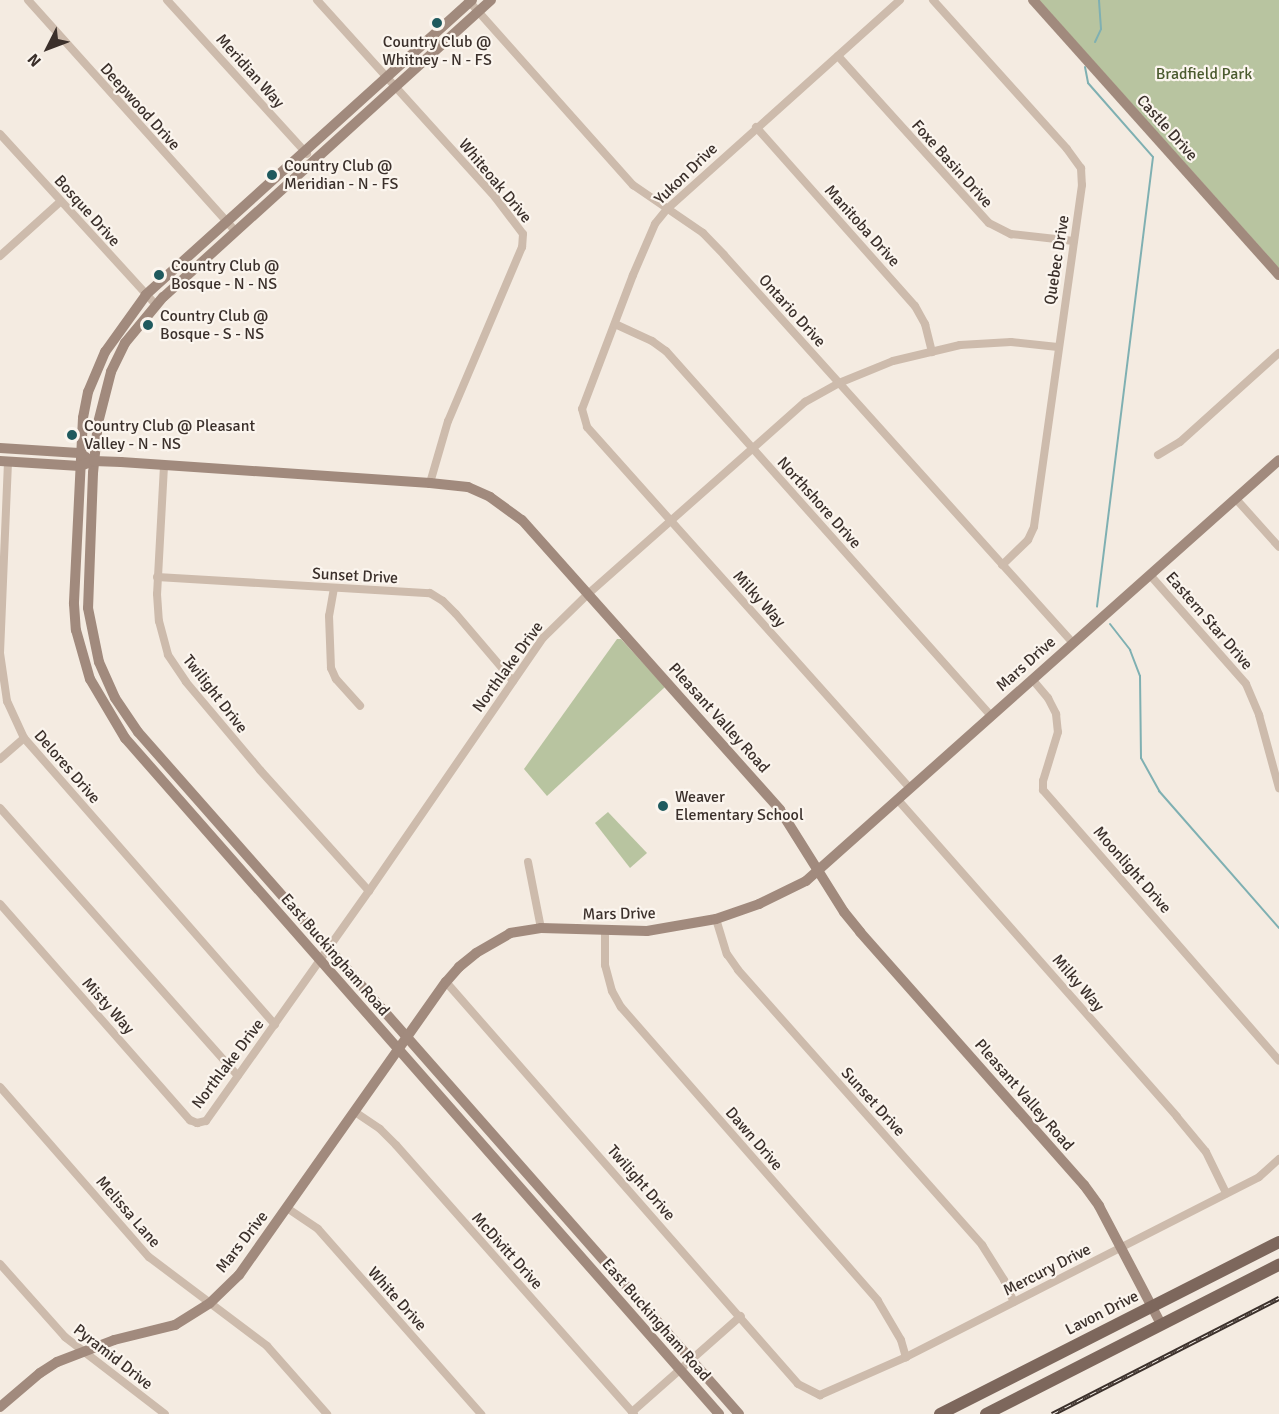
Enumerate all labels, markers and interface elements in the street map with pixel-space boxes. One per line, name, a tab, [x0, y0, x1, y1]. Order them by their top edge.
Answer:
marker: Country Club @ Whitney - N - FS	[430, 16, 444, 30]
north arrow	[18, 18, 78, 78]
street label: Meridian Way	[212, 30, 288, 112]
place label: Country Club @ Whitney - N - FS	[382, 32, 492, 70]
text: N	[23, 49, 46, 71]
street label: Deepwood Drive	[96, 59, 184, 155]
park label: Bradfield Park	[1156, 64, 1252, 84]
street label: Castle Drive	[1132, 91, 1202, 165]
street label: Foxe Basin Drive	[907, 116, 997, 212]
street label: Whiteoak Drive	[454, 135, 536, 227]
street label: Yukon Drive	[650, 139, 722, 209]
place label: Country Club @ Meridian - N - FS	[284, 156, 398, 194]
marker: Country Club @ Meridian - N - FS	[265, 168, 279, 182]
street label: Bosque Drive	[50, 171, 124, 251]
street label: Manitoba Drive	[820, 181, 904, 271]
street label: Quebec Drive	[1040, 214, 1074, 306]
place label: Country Club @ Bosque - N - NS	[171, 256, 279, 294]
marker: Country Club @ Bosque - N - NS	[152, 268, 166, 282]
street label: Ontario Drive	[754, 271, 830, 351]
place label: Country Club @ Bosque - S - NS	[160, 306, 268, 344]
marker: Country Club @ Bosque - S - NS	[141, 318, 155, 332]
place label: Country Club @ Pleasant Valley - N - NS	[84, 416, 255, 454]
marker: Country Club @ Pleasant Valley - N - NS	[65, 428, 79, 442]
street label: Northshore Drive	[773, 453, 865, 553]
street label: Sunset Drive	[311, 564, 399, 588]
street label: Milky Way	[729, 567, 789, 631]
street label: Eastern Star Drive	[1161, 568, 1257, 674]
street label: Northlake Drive	[469, 618, 547, 716]
street label: Mars Drive	[992, 632, 1060, 696]
street label: Twilight Drive	[179, 651, 251, 737]
street label: Pleasant Valley Road	[665, 659, 773, 777]
street label: Delores Drive	[30, 726, 104, 808]
place label: Weaver Elementary School	[675, 787, 804, 825]
marker: Weaver Elementary School	[656, 799, 670, 813]
street label: Moonlight Drive	[1089, 822, 1175, 918]
street label: East Buckingham Road	[277, 890, 393, 1020]
street label: Mars Drive	[582, 904, 656, 924]
street label: Milky Way	[1048, 951, 1108, 1015]
street label: Misty Way	[78, 974, 138, 1038]
street label: Northlake Drive	[188, 1015, 268, 1113]
street label: Pleasant Valley Road	[970, 1035, 1078, 1155]
street label: Sunset Drive	[837, 1064, 909, 1140]
street label: Dawn Drive	[721, 1103, 787, 1175]
street label: Twilight Drive	[603, 1141, 679, 1225]
street label: Melissa Lane	[92, 1172, 164, 1252]
street label: Mars Drive	[212, 1207, 272, 1277]
street label: McDivitt Drive	[467, 1209, 547, 1293]
street label: Mercury Drive	[1000, 1240, 1094, 1300]
street label: East Buckingham Road	[598, 1255, 714, 1385]
street label: White Drive	[363, 1263, 431, 1335]
street label: Lavon Drive	[1062, 1286, 1142, 1340]
street label: Pyramid Drive	[70, 1320, 156, 1394]

